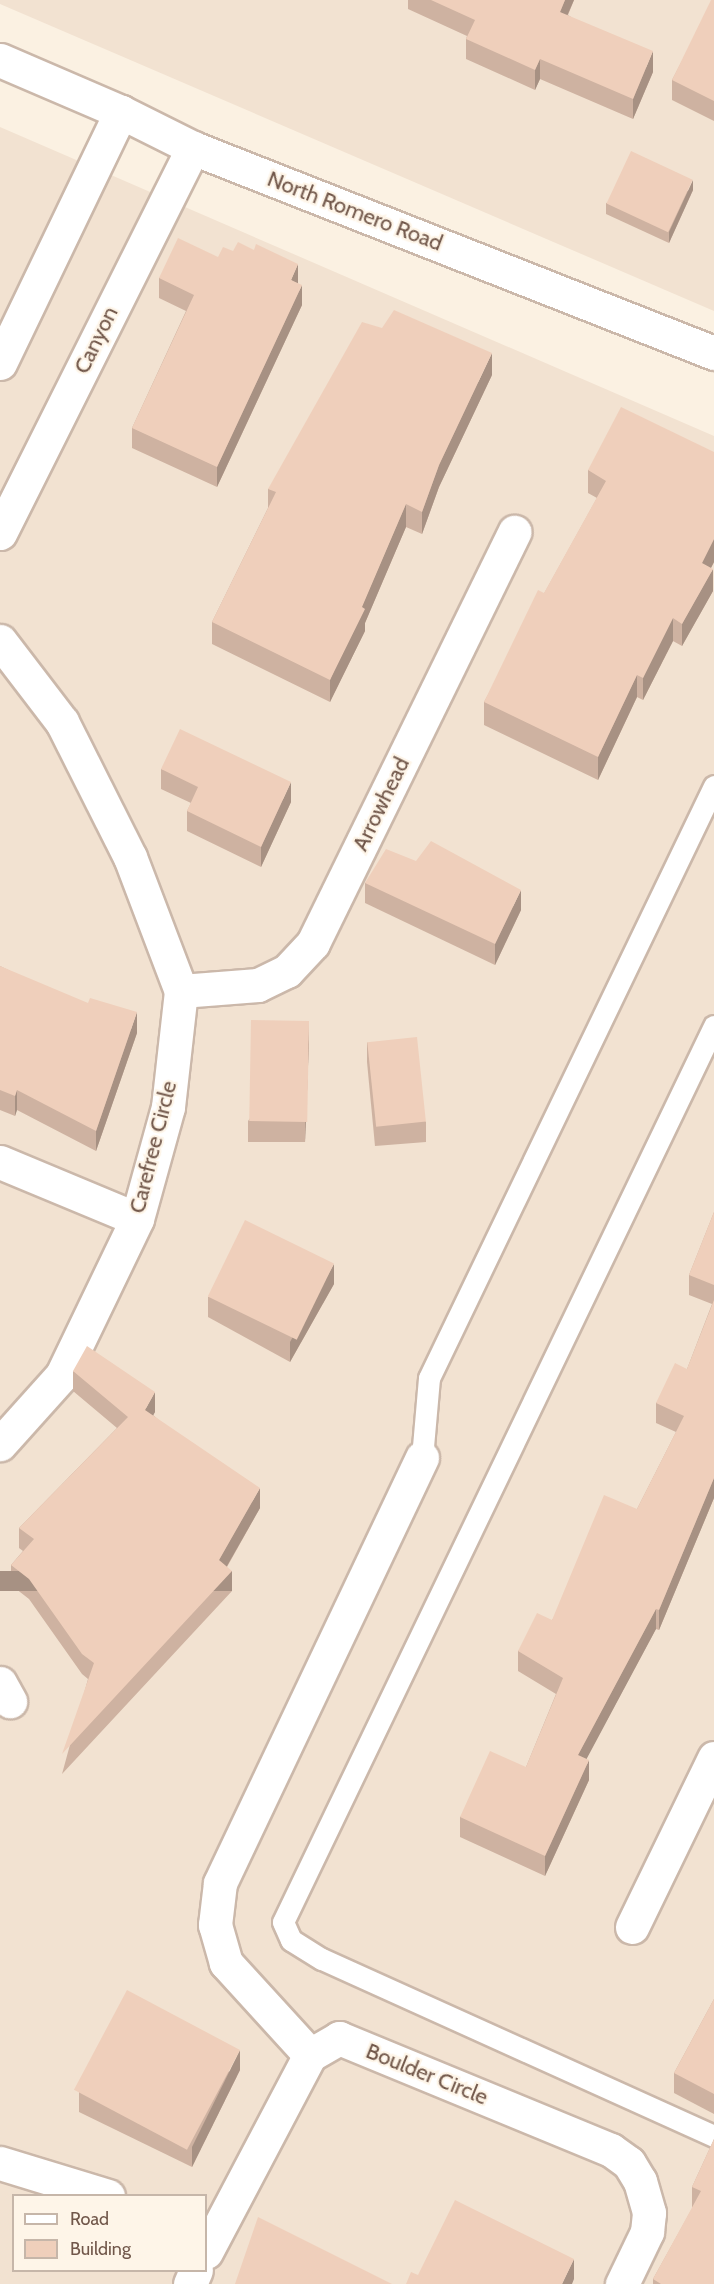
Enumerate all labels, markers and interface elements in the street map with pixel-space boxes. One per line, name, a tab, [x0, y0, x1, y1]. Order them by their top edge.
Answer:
street label: North Romero Road	[264, 165, 446, 257]
street label: Canyon	[68, 302, 124, 378]
street label: Arrowhead	[347, 753, 415, 855]
street label: Carefree Circle	[124, 1078, 182, 1216]
street label: Boulder Circle	[362, 2038, 492, 2110]
legend	[12, 2194, 207, 2272]
text: Road	[70, 2208, 109, 2230]
text: Building	[70, 2238, 131, 2260]

